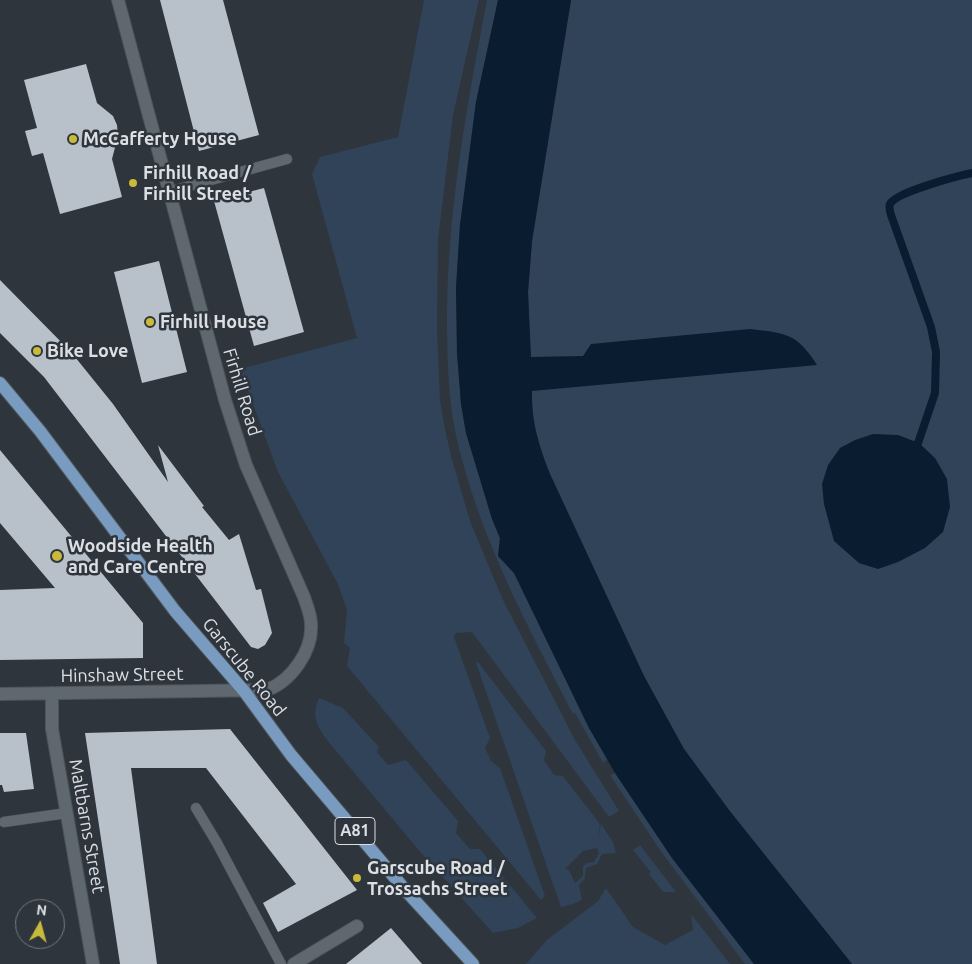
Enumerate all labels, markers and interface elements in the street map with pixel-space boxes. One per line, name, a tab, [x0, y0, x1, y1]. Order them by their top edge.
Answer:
place label: McCafferty House	[83, 128, 237, 150]
marker: McCafferty House	[67, 133, 79, 145]
place label: Firhill Road / Firhill Street	[143, 162, 251, 204]
marker: Firhill Road / Firhill Street	[127, 177, 139, 189]
place label: Firhill House	[160, 311, 267, 333]
marker: Firhill House	[144, 316, 156, 328]
place label: Bike Love	[47, 340, 128, 362]
marker: Bike Love	[31, 345, 43, 357]
street label: Firhill Road	[218, 346, 266, 438]
place label: Woodside Health and Care Centre	[68, 535, 213, 578]
marker: Woodside Health and Care Centre	[50, 549, 64, 563]
street label: Garscube Road	[198, 613, 290, 721]
street label: Hinshaw Street	[60, 663, 184, 687]
street label: Maltbarns Street	[65, 757, 109, 895]
road number: A81	[335, 818, 375, 844]
place label: Garscube Road / Trossachs Street	[367, 857, 507, 900]
marker: Garscube Road / Trossachs Street	[351, 872, 363, 884]
north arrow	[15, 899, 65, 949]
text: N	[36, 902, 48, 919]

